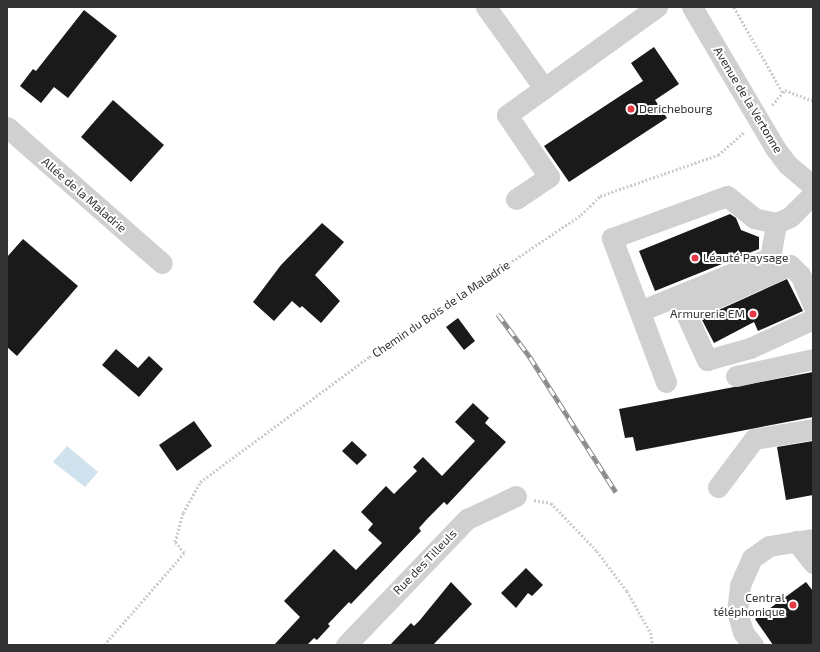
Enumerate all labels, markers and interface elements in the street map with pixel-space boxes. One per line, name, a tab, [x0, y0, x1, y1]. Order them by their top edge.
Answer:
street label: Avenue de la Vertonne	[711, 44, 785, 156]
place label: Derichebourg	[639, 102, 712, 116]
marker: Derichebourg	[626, 104, 636, 114]
street label: Allée de la Maladrie	[39, 154, 129, 236]
place label: Léauté Paysage	[703, 251, 788, 265]
marker: Léauté Paysage	[690, 253, 700, 263]
street label: Chemin du Bois de la Maladrie	[369, 257, 513, 361]
place label: Armurerie EM	[670, 307, 745, 321]
marker: Armurerie EM	[748, 309, 758, 319]
street label: Rue des Tilleuls	[390, 526, 460, 598]
place label: Central téléphonique	[713, 591, 785, 619]
marker: Central téléphonique	[788, 600, 798, 610]

